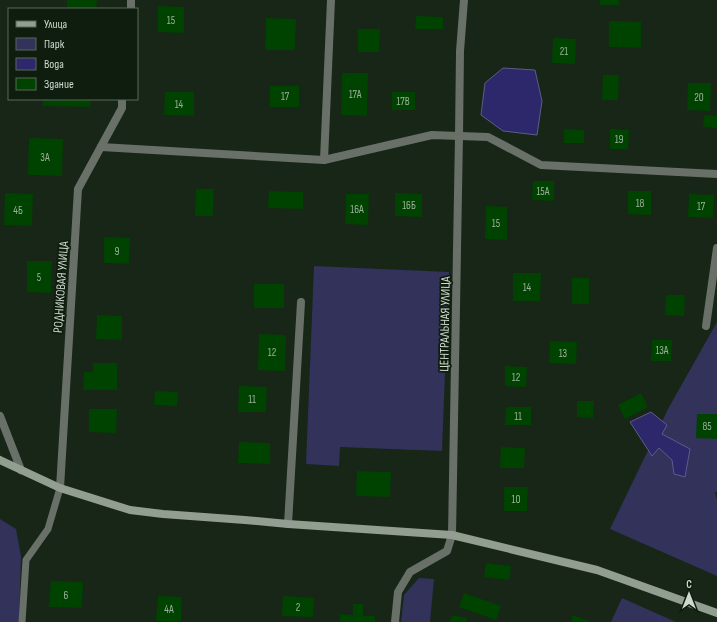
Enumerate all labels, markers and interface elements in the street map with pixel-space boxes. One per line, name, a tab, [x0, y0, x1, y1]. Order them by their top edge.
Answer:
legend	[8, 8, 138, 100]
house number: 15	[167, 14, 175, 27]
text: Улица	[44, 17, 68, 32]
text: Парк	[44, 37, 65, 52]
house number: 21	[560, 45, 568, 58]
text: Вода	[44, 57, 64, 72]
text: Здание	[44, 77, 74, 92]
house number: 17А	[349, 88, 362, 101]
house number: 17	[281, 90, 290, 103]
house number: 20	[694, 91, 704, 104]
house number: 17В	[396, 95, 410, 108]
house number: 14	[175, 98, 184, 111]
house number: 19	[615, 133, 623, 146]
house number: 3А	[40, 151, 50, 164]
house number: 15А	[537, 185, 550, 198]
house number: 18	[636, 197, 645, 210]
house number: 16Б	[402, 199, 416, 212]
house number: 17	[697, 200, 706, 213]
house number: 16А	[350, 203, 364, 216]
house number: 4Б	[13, 204, 23, 217]
house number: 15	[492, 217, 500, 230]
street label: РОДНИКОВАЯ УЛИЦА	[50, 240, 72, 333]
house number: 9	[115, 245, 120, 258]
house number: 5	[37, 271, 41, 284]
street label: ЦЕНТРАЛЬНАЯ УЛИЦА	[436, 276, 454, 372]
house number: 14	[523, 281, 532, 294]
house number: 13А	[655, 344, 669, 357]
house number: 12	[268, 346, 277, 359]
house number: 13	[559, 347, 568, 360]
house number: 12	[512, 371, 521, 384]
house number: 11	[248, 393, 256, 406]
house number: 11	[514, 410, 522, 423]
house number: 85	[702, 420, 712, 433]
house number: 10	[512, 493, 520, 506]
north arrow	[669, 574, 709, 614]
text: С	[686, 578, 692, 591]
house number: 6	[64, 589, 69, 602]
house number: 2	[296, 601, 301, 614]
house number: 4А	[164, 603, 174, 616]

